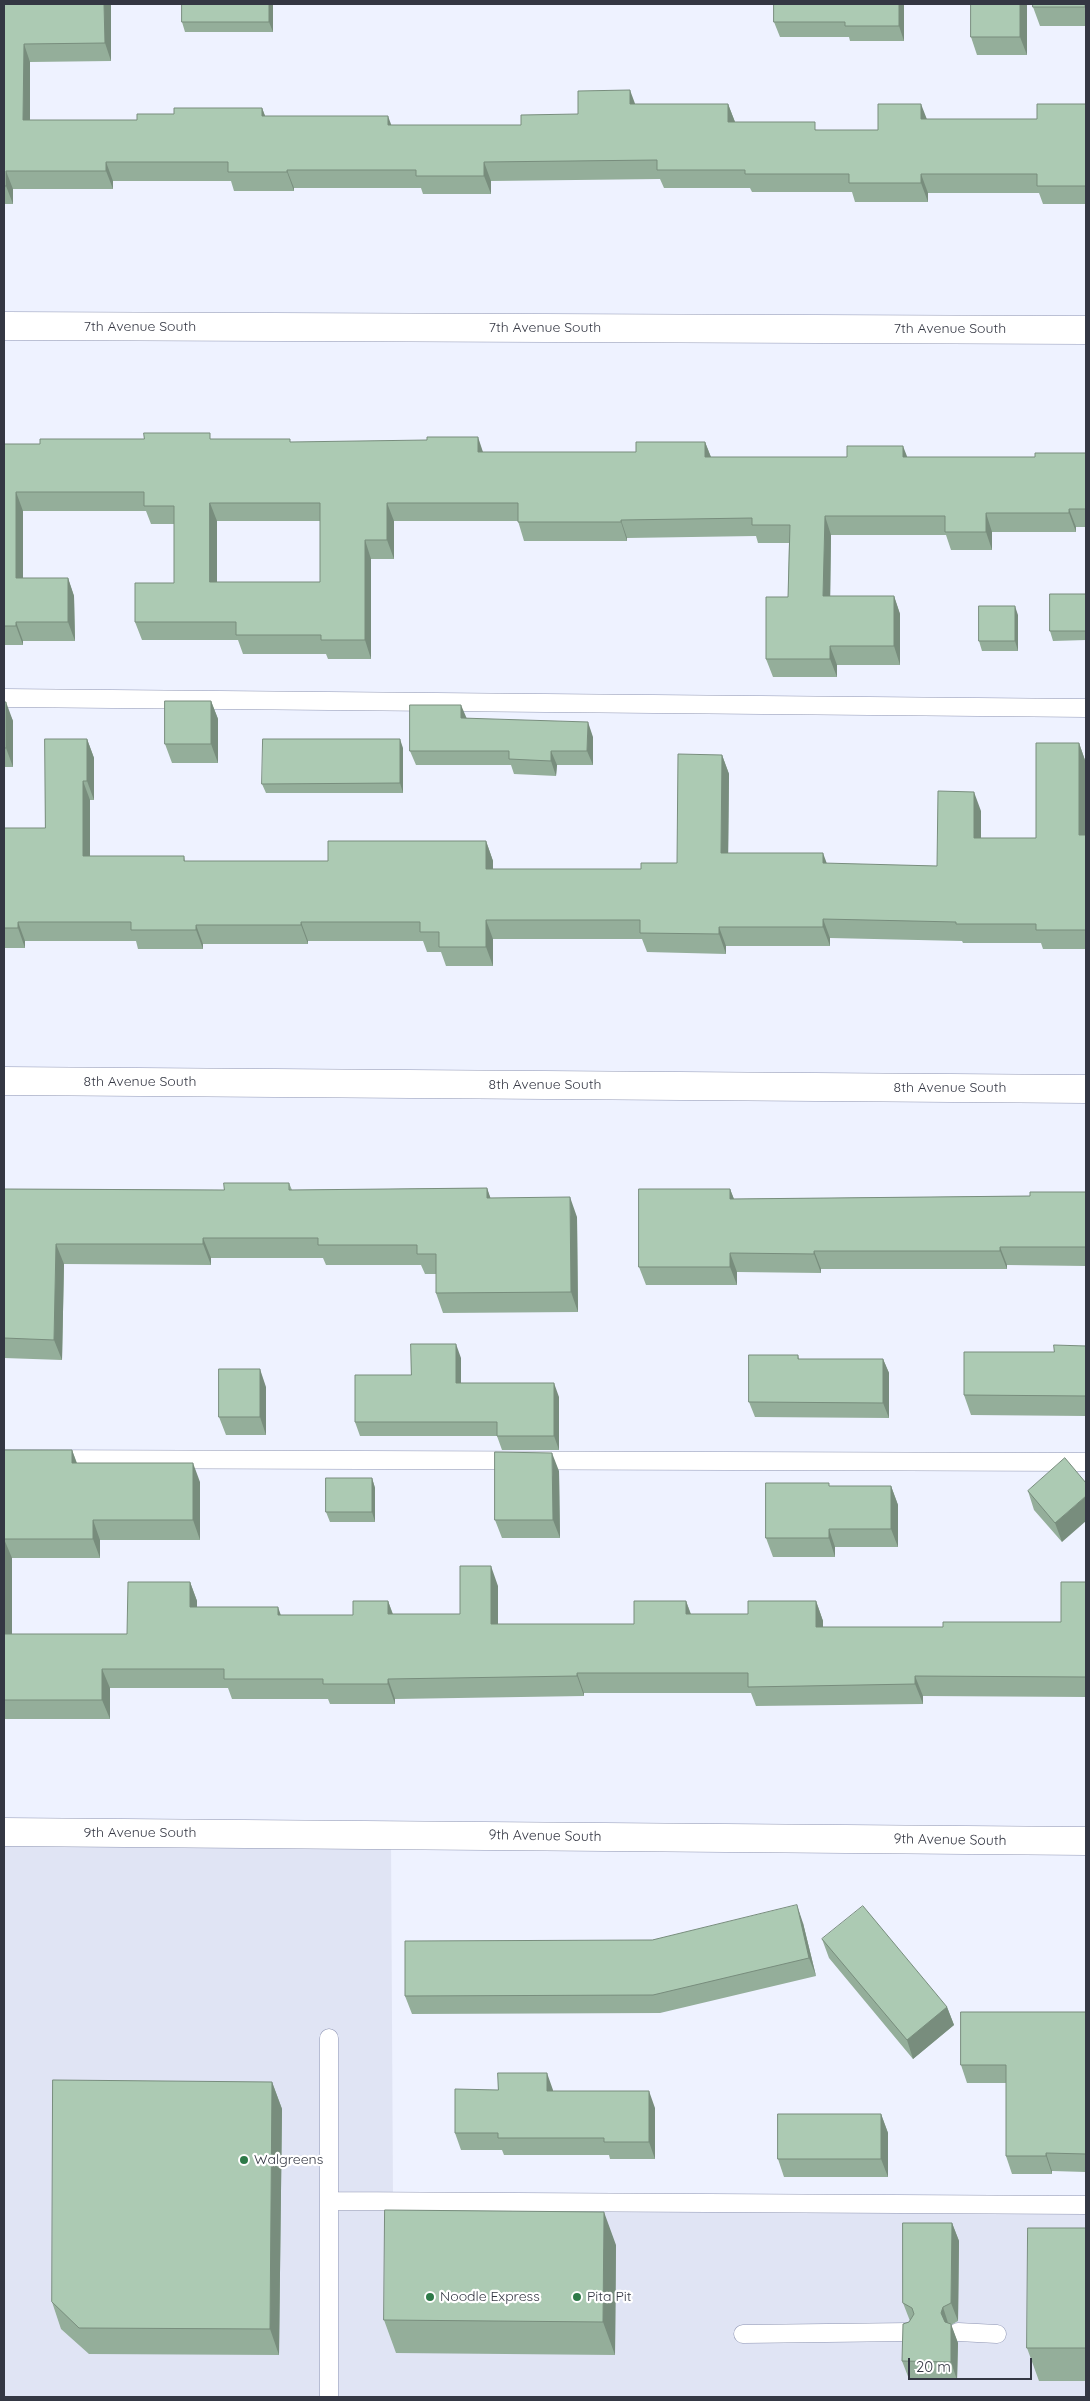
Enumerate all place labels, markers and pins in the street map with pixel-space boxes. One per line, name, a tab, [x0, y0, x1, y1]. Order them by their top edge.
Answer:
place label: Walgreens	[254, 2152, 323, 2168]
marker: Walgreens	[238, 2154, 250, 2166]
place label: Noodle Express	[440, 2289, 540, 2305]
place label: Pita Pit	[587, 2289, 631, 2305]
marker: Noodle Express	[424, 2291, 436, 2303]
marker: Pita Pit	[571, 2291, 583, 2303]

